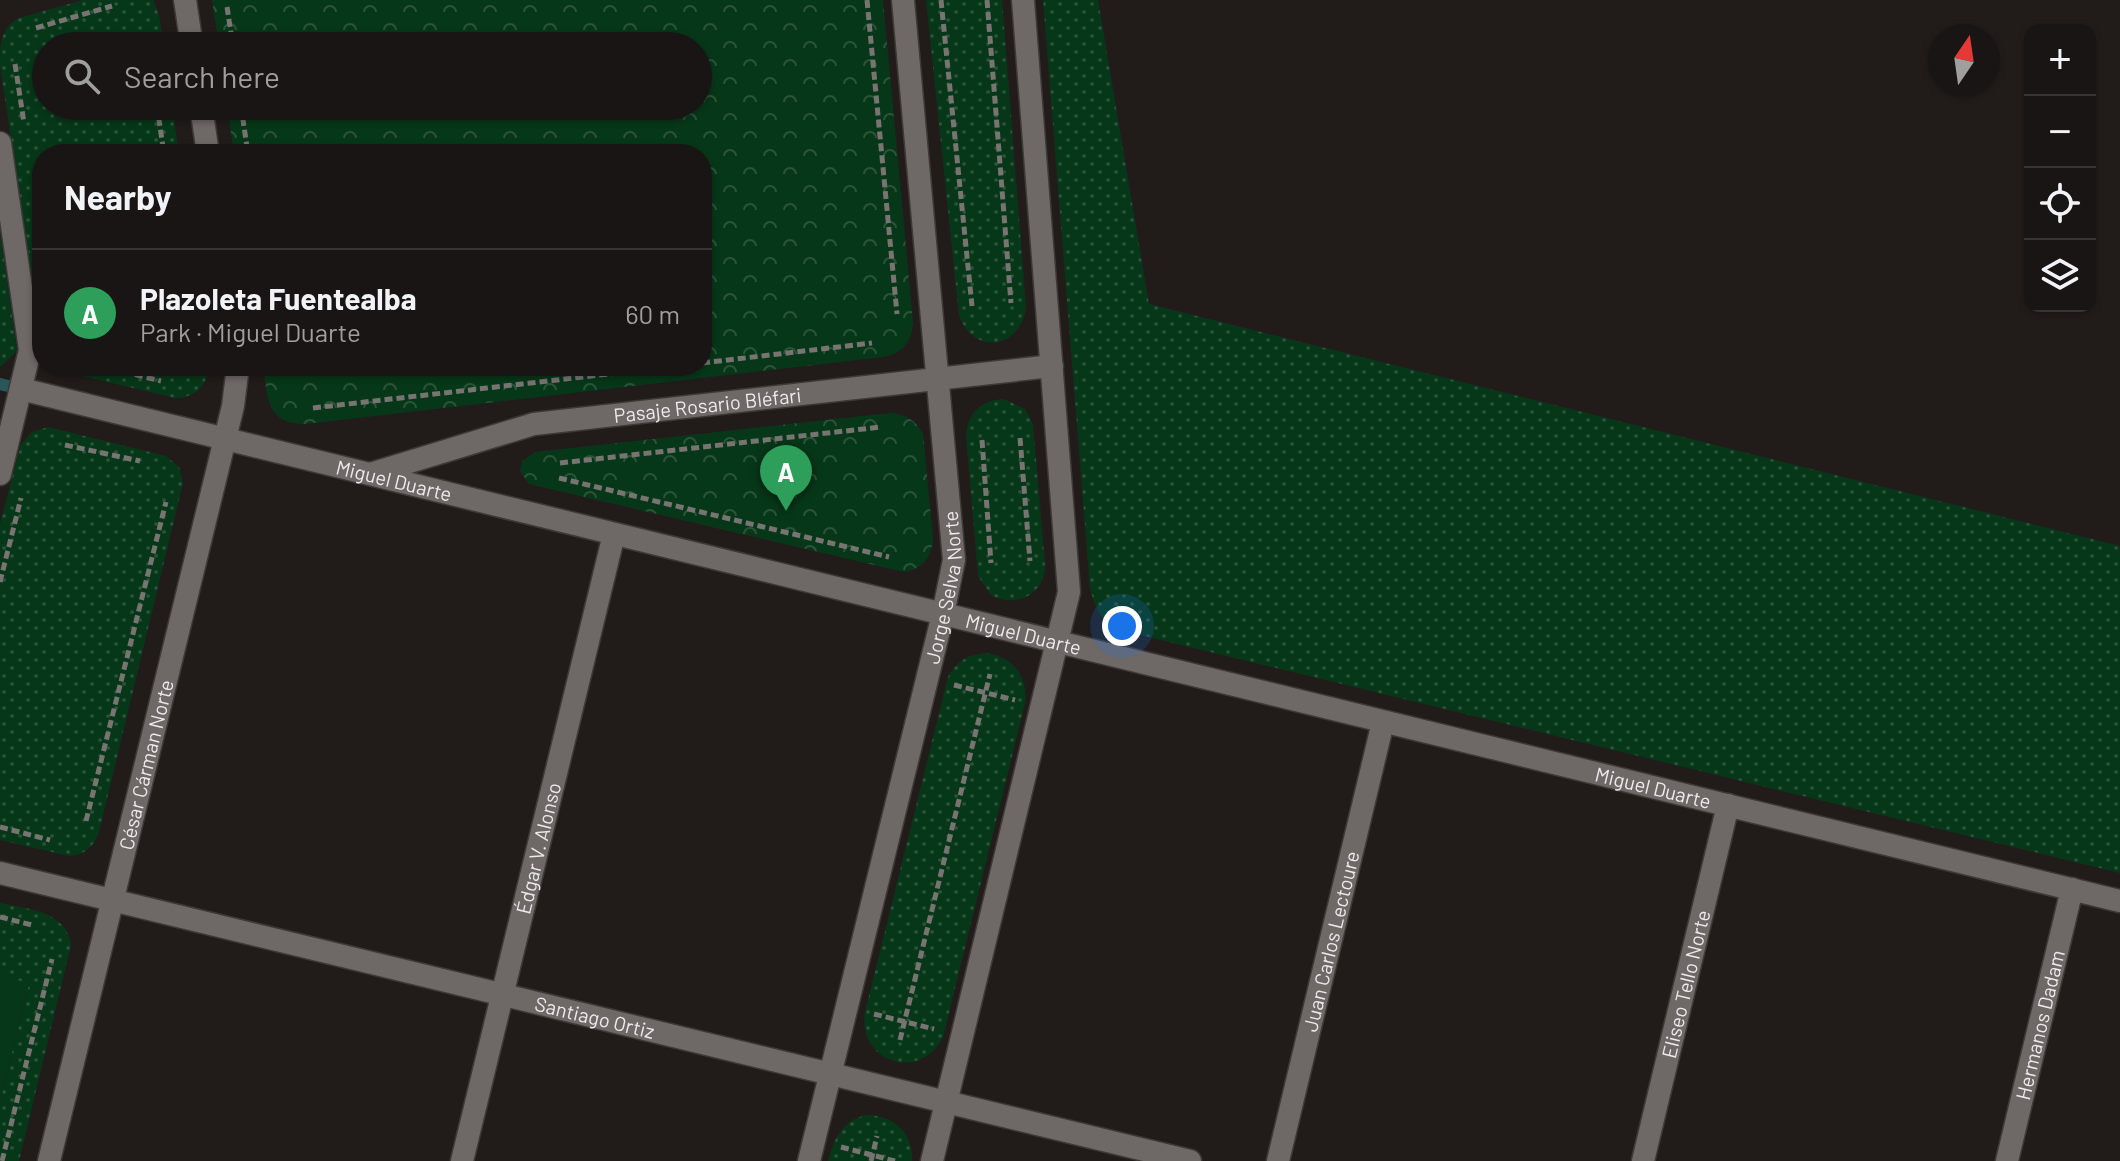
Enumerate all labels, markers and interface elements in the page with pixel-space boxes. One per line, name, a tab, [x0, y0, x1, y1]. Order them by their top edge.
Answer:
north arrow	[1928, 24, 2000, 96]
map controls	[2024, 24, 2096, 312]
button: +	[2024, 24, 2096, 96]
search box	[32, 32, 712, 120]
icon: search	[60, 54, 104, 98]
text: Search here	[124, 58, 280, 94]
button: −	[2024, 96, 2096, 168]
button: locate	[2024, 168, 2096, 240]
text: Nearby	[64, 176, 172, 217]
button: layers	[2024, 240, 2096, 312]
text: Plazoleta Fuentealba	[140, 280, 416, 316]
text: A	[81, 298, 99, 329]
text: 60 m	[625, 298, 680, 329]
text: Park · Miguel Duarte	[140, 316, 361, 347]
street label: Pasaje Rosario Bléfari	[612, 382, 803, 427]
pin: A	[760, 445, 812, 511]
street label: Miguel Duarte	[334, 454, 454, 506]
street label: Jorge Selva Norte	[919, 510, 966, 666]
your location	[1102, 606, 1142, 646]
street label: Miguel Duarte	[963, 608, 1084, 659]
street label: César Cárman Norte	[113, 677, 178, 852]
street label: Miguel Duarte	[1593, 761, 1714, 813]
street label: Édgar V. Alonso	[510, 780, 565, 916]
street label: Juan Carlos Lectoure	[1297, 848, 1364, 1034]
street label: Eliseo Tello Norte	[1656, 908, 1715, 1060]
street label: Hermanos Dadam	[2010, 948, 2069, 1102]
street label: Santiago Ortiz	[533, 991, 657, 1043]

